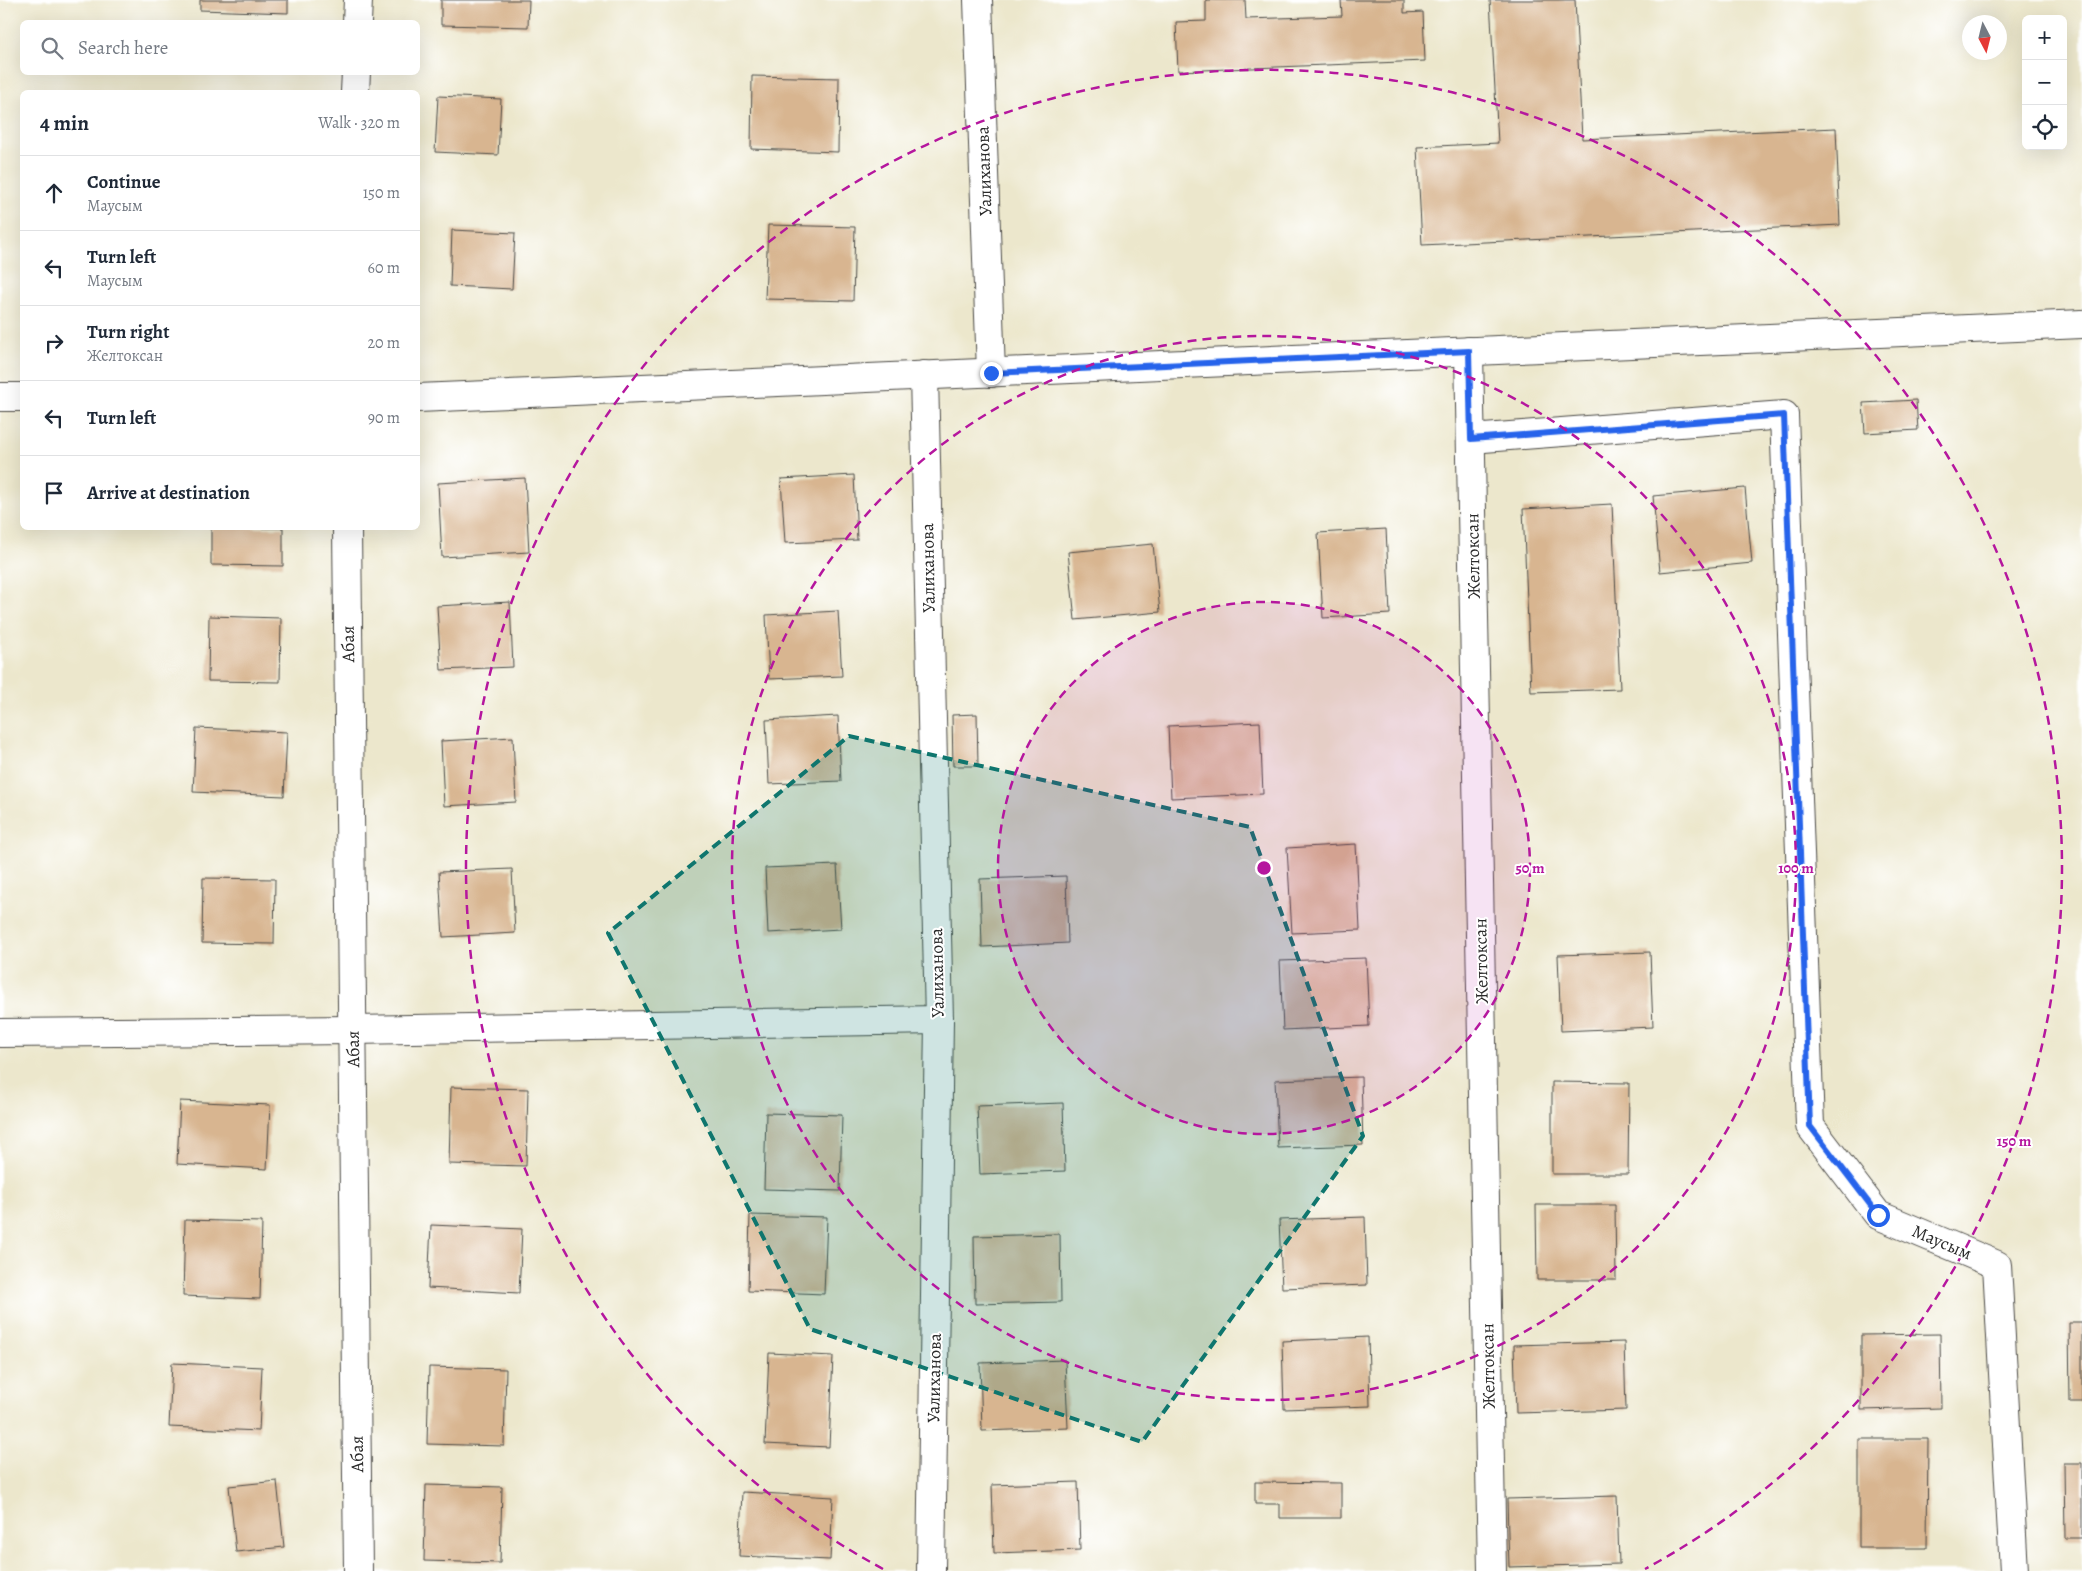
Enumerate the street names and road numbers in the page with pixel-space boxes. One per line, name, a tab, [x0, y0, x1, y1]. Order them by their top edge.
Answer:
street label: Уалиханова	[970, 125, 998, 216]
street label: Желтоксан	[1460, 513, 1486, 599]
street label: Уалиханова	[915, 522, 941, 613]
street label: Абая	[336, 625, 360, 664]
street label: Желтоксан	[1468, 918, 1494, 1004]
street label: Уалиханова	[924, 927, 950, 1018]
street label: Абая	[341, 1030, 365, 1069]
street label: Маусым	[1908, 1219, 1976, 1265]
street label: Желтоксан	[1475, 1323, 1501, 1409]
street label: Уалиханова	[921, 1332, 947, 1423]
street label: Абая	[345, 1435, 369, 1474]

